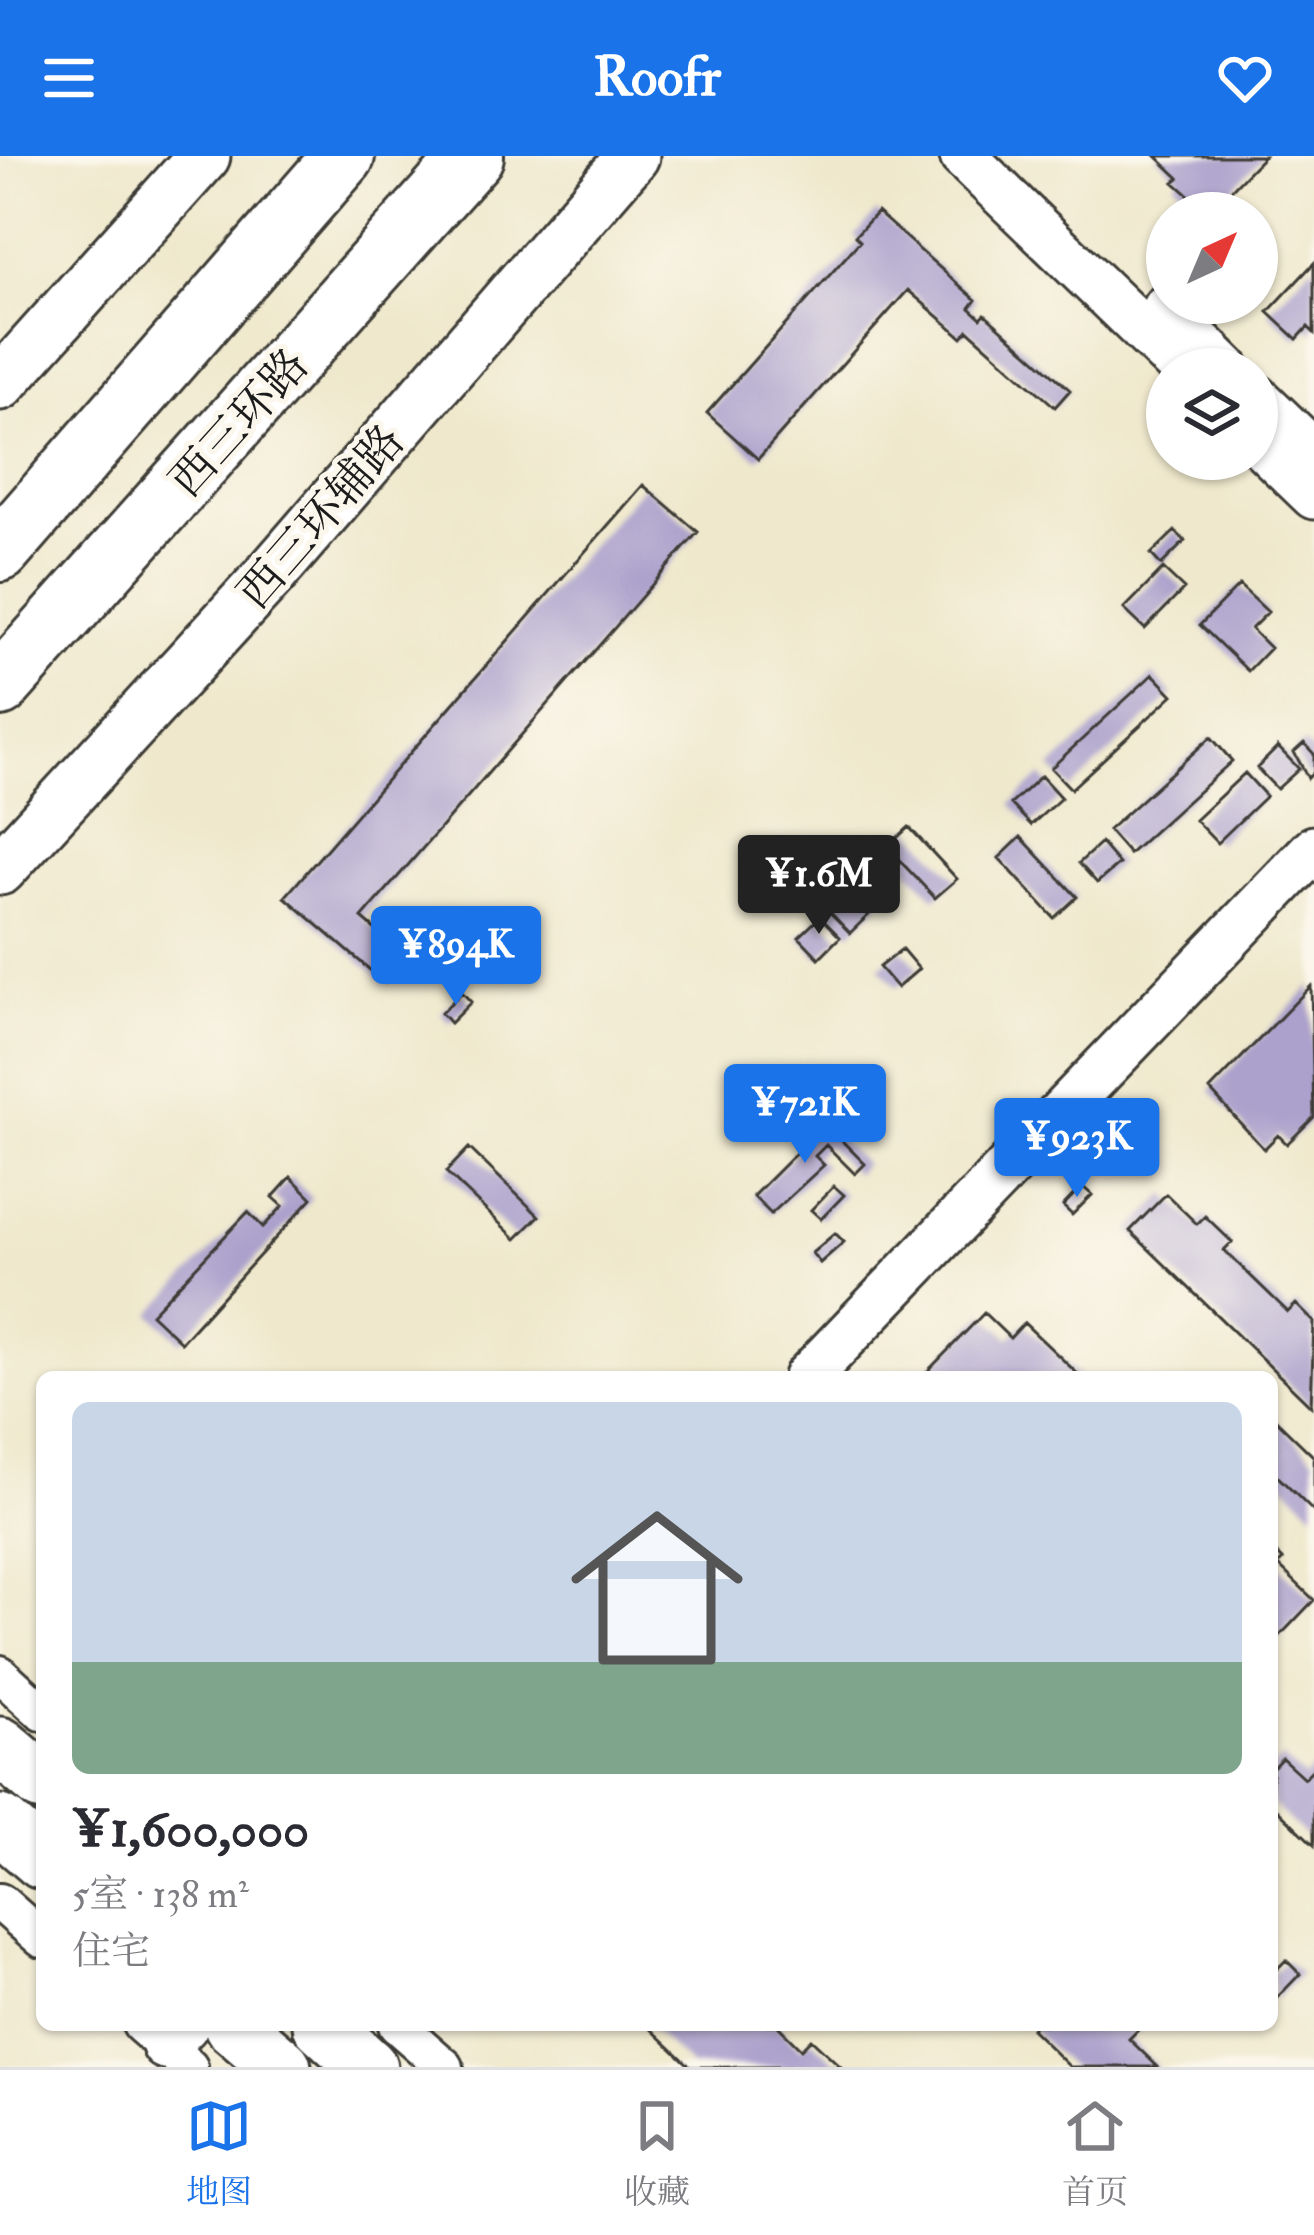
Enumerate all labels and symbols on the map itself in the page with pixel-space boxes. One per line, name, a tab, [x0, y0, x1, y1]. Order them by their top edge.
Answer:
north arrow	[1146, 192, 1278, 324]
street label: 西三环路	[158, 338, 321, 509]
street label: 西三环辅路	[227, 414, 416, 621]
pin: ¥1.6M	[735, 835, 903, 937]
pin: ¥894K	[372, 906, 540, 1008]
pin: ¥721K	[721, 1064, 889, 1166]
pin: ¥923K	[993, 1098, 1161, 1200]

